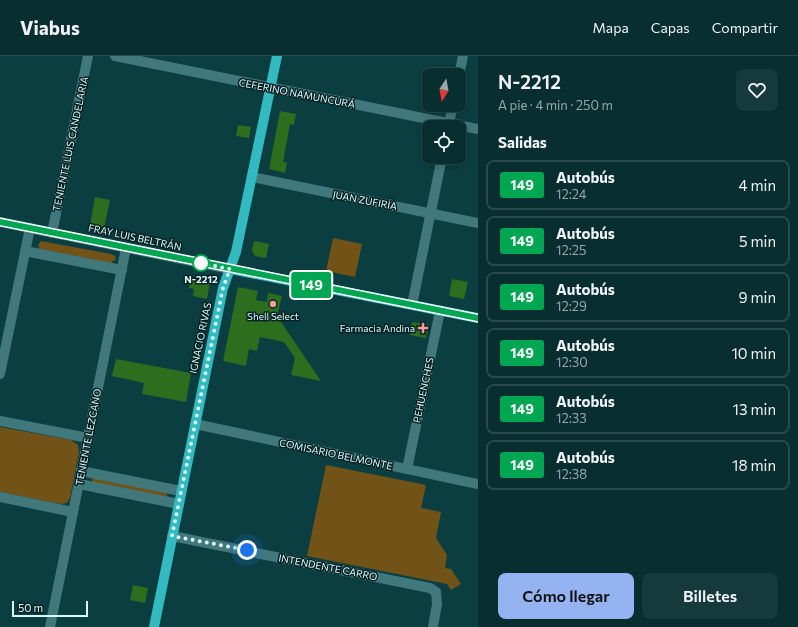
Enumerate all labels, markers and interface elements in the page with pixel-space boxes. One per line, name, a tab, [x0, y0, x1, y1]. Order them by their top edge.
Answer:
text: Viabus	[20, 16, 80, 39]
text: Mapa	[593, 19, 629, 36]
text: Capas	[651, 19, 690, 36]
text: Compartir	[712, 19, 778, 36]
north arrow	[422, 68, 466, 112]
map controls	[422, 68, 466, 164]
button: heart	[736, 69, 778, 111]
text: N-2212	[498, 70, 561, 93]
street label: TENIENTE LUIS CANDELARIA	[50, 75, 90, 213]
street label: CEFERINO NAMUNCURÁ	[238, 76, 356, 110]
text: A pie · 4 min · 250 m	[498, 97, 613, 113]
button: locate	[422, 120, 466, 164]
text: Salidas	[498, 133, 547, 151]
text: Autobús	[556, 168, 615, 186]
text: 149	[510, 176, 534, 193]
text: 4 min	[739, 176, 776, 194]
text: 12:24	[556, 186, 587, 202]
street label: JUAN ZUFIRÍA	[332, 188, 398, 212]
street label: FRAY LUIS BELTRÁN	[87, 221, 183, 253]
text: Autobús	[556, 224, 615, 242]
text: 149	[510, 232, 534, 249]
text: 5 min	[739, 232, 776, 250]
text: 12:25	[556, 242, 587, 258]
marker: N-2212	[192, 254, 210, 272]
line badge: 149	[288, 272, 334, 298]
place label: N-2212	[184, 273, 218, 285]
text: 149	[299, 276, 323, 293]
text: Autobús	[556, 280, 615, 298]
text: 149	[510, 288, 534, 305]
text: 9 min	[738, 288, 776, 306]
text: 12:29	[556, 298, 587, 314]
marker: Shell Select	[268, 299, 278, 309]
street label: IGNACIO RIVAS	[187, 301, 213, 375]
place label: Shell Select	[247, 310, 299, 322]
place label: Farmacia Andina	[340, 322, 415, 334]
marker: Farmacia Andina	[418, 323, 428, 333]
text: Autobús	[556, 336, 615, 354]
text: 149	[510, 344, 534, 361]
text: 10 min	[731, 344, 776, 362]
text: 12:30	[556, 354, 588, 370]
street label: PEHUENCHES	[410, 356, 436, 424]
street label: TENIENTE LEZCANO	[73, 388, 103, 486]
text: Autobús	[556, 392, 615, 410]
text: 149	[510, 400, 534, 417]
text: 13 min	[733, 400, 776, 418]
text: 12:33	[556, 410, 587, 426]
street label: COMISARIO BELMONTE	[278, 436, 394, 472]
text: Autobús	[556, 448, 615, 466]
text: 149	[510, 456, 534, 473]
text: 18 min	[732, 456, 776, 474]
text: 12:38	[556, 466, 587, 482]
your location	[237, 540, 257, 560]
street label: INTENDENTE CARRO	[278, 552, 378, 582]
button: Cómo llegar	[498, 573, 634, 619]
button: Billetes	[642, 573, 778, 619]
scale bar	[12, 599, 88, 618]
text: 50 m	[18, 601, 43, 614]

